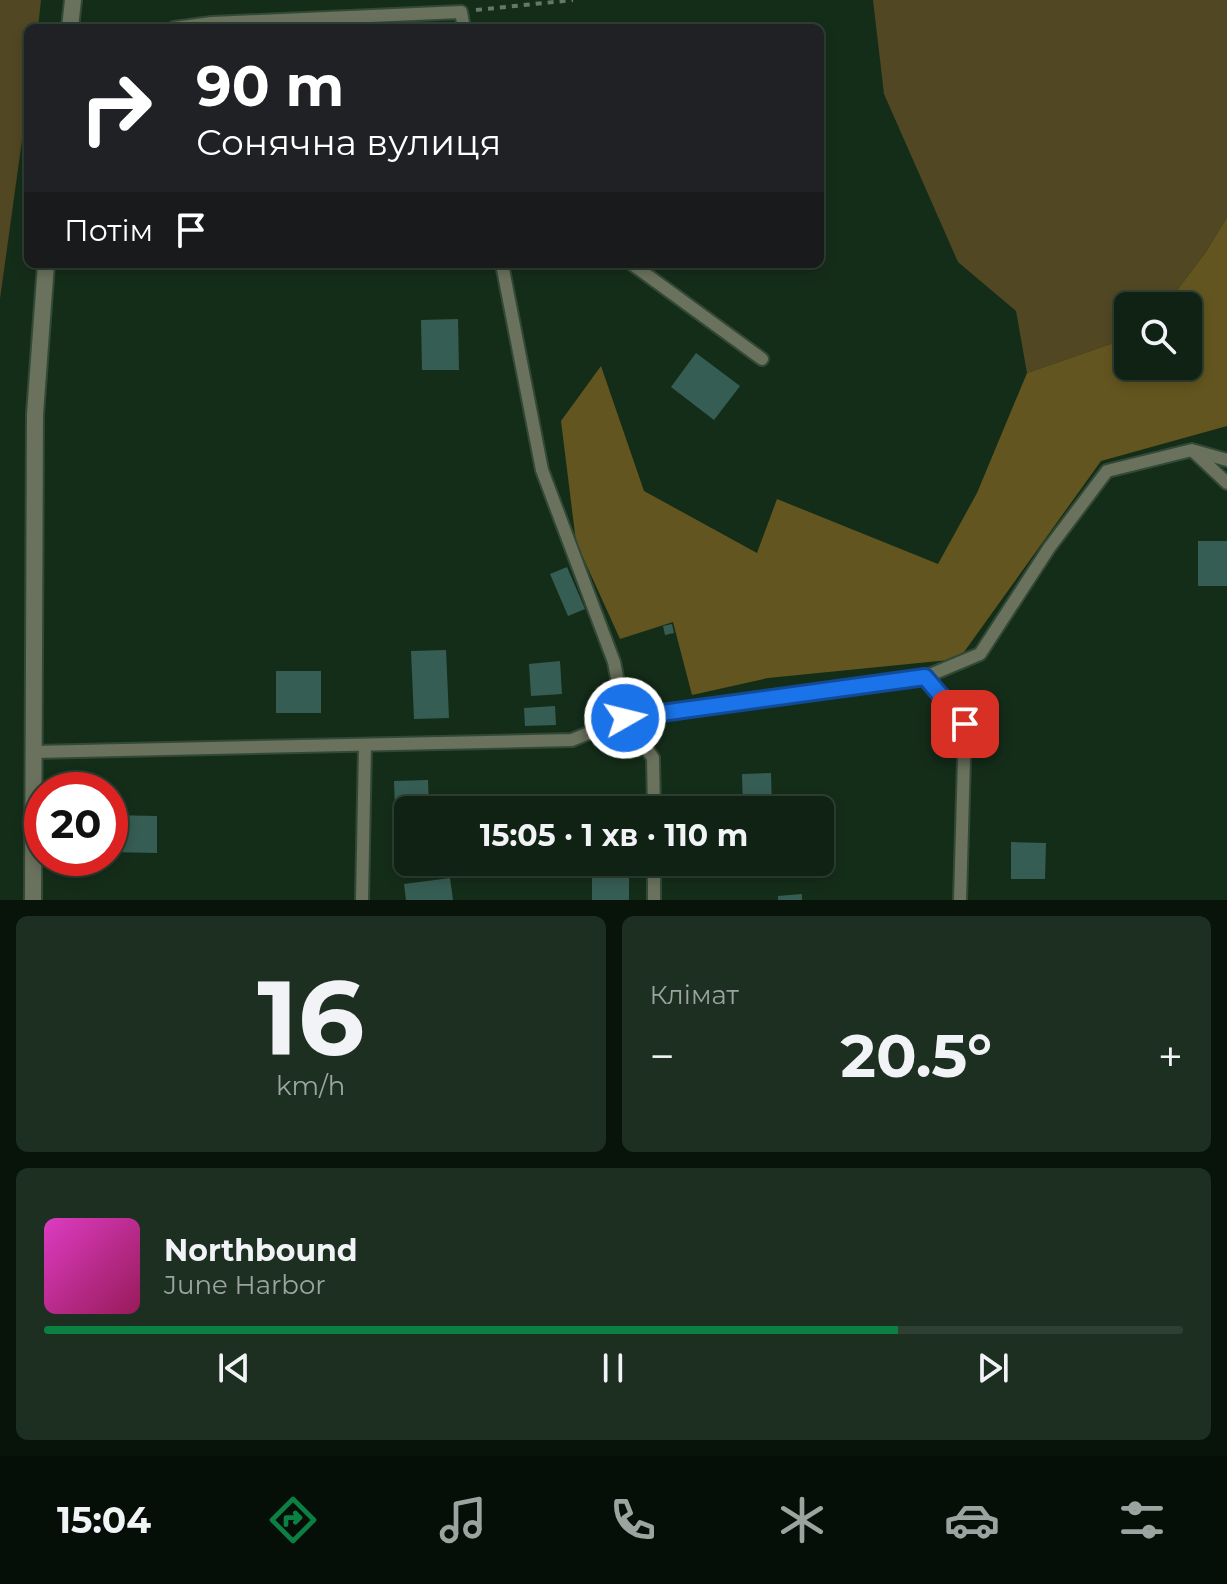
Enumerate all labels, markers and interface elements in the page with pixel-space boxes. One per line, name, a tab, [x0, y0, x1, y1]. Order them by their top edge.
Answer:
text: 90 m	[196, 52, 344, 120]
icon: right	[64, 56, 168, 160]
text: Сонячна вулиця	[196, 120, 501, 164]
icon: arrive	[169, 208, 213, 252]
text: Потім	[64, 212, 153, 249]
map controls	[1114, 292, 1202, 380]
button: search	[1114, 292, 1202, 380]
position arrow	[583, 676, 667, 760]
pin	[931, 690, 999, 758]
icon: arrive	[943, 702, 987, 746]
speed limit sign: 20	[24, 772, 128, 876]
text: 15:05 · 1 хв · 110 m	[480, 817, 748, 854]
text: 16	[257, 954, 364, 1081]
text: Клімат	[650, 979, 739, 1011]
text: 20.5°	[841, 1019, 992, 1092]
text: −	[650, 1029, 675, 1083]
text: +	[1158, 1029, 1183, 1083]
text: km/h	[276, 1070, 345, 1102]
text: Northbound	[164, 1232, 358, 1269]
text: June Harbor	[164, 1269, 326, 1301]
icon: previous	[212, 1346, 256, 1390]
icon: pause	[591, 1346, 635, 1390]
icon: next	[971, 1346, 1015, 1390]
icon: directions	[265, 1492, 321, 1548]
icon: music	[435, 1492, 491, 1548]
icon: phone	[605, 1492, 661, 1548]
icon: climate	[774, 1492, 830, 1548]
icon: car	[944, 1492, 1000, 1548]
icon: filters	[1114, 1492, 1170, 1548]
text: 15:04	[57, 1498, 151, 1542]

